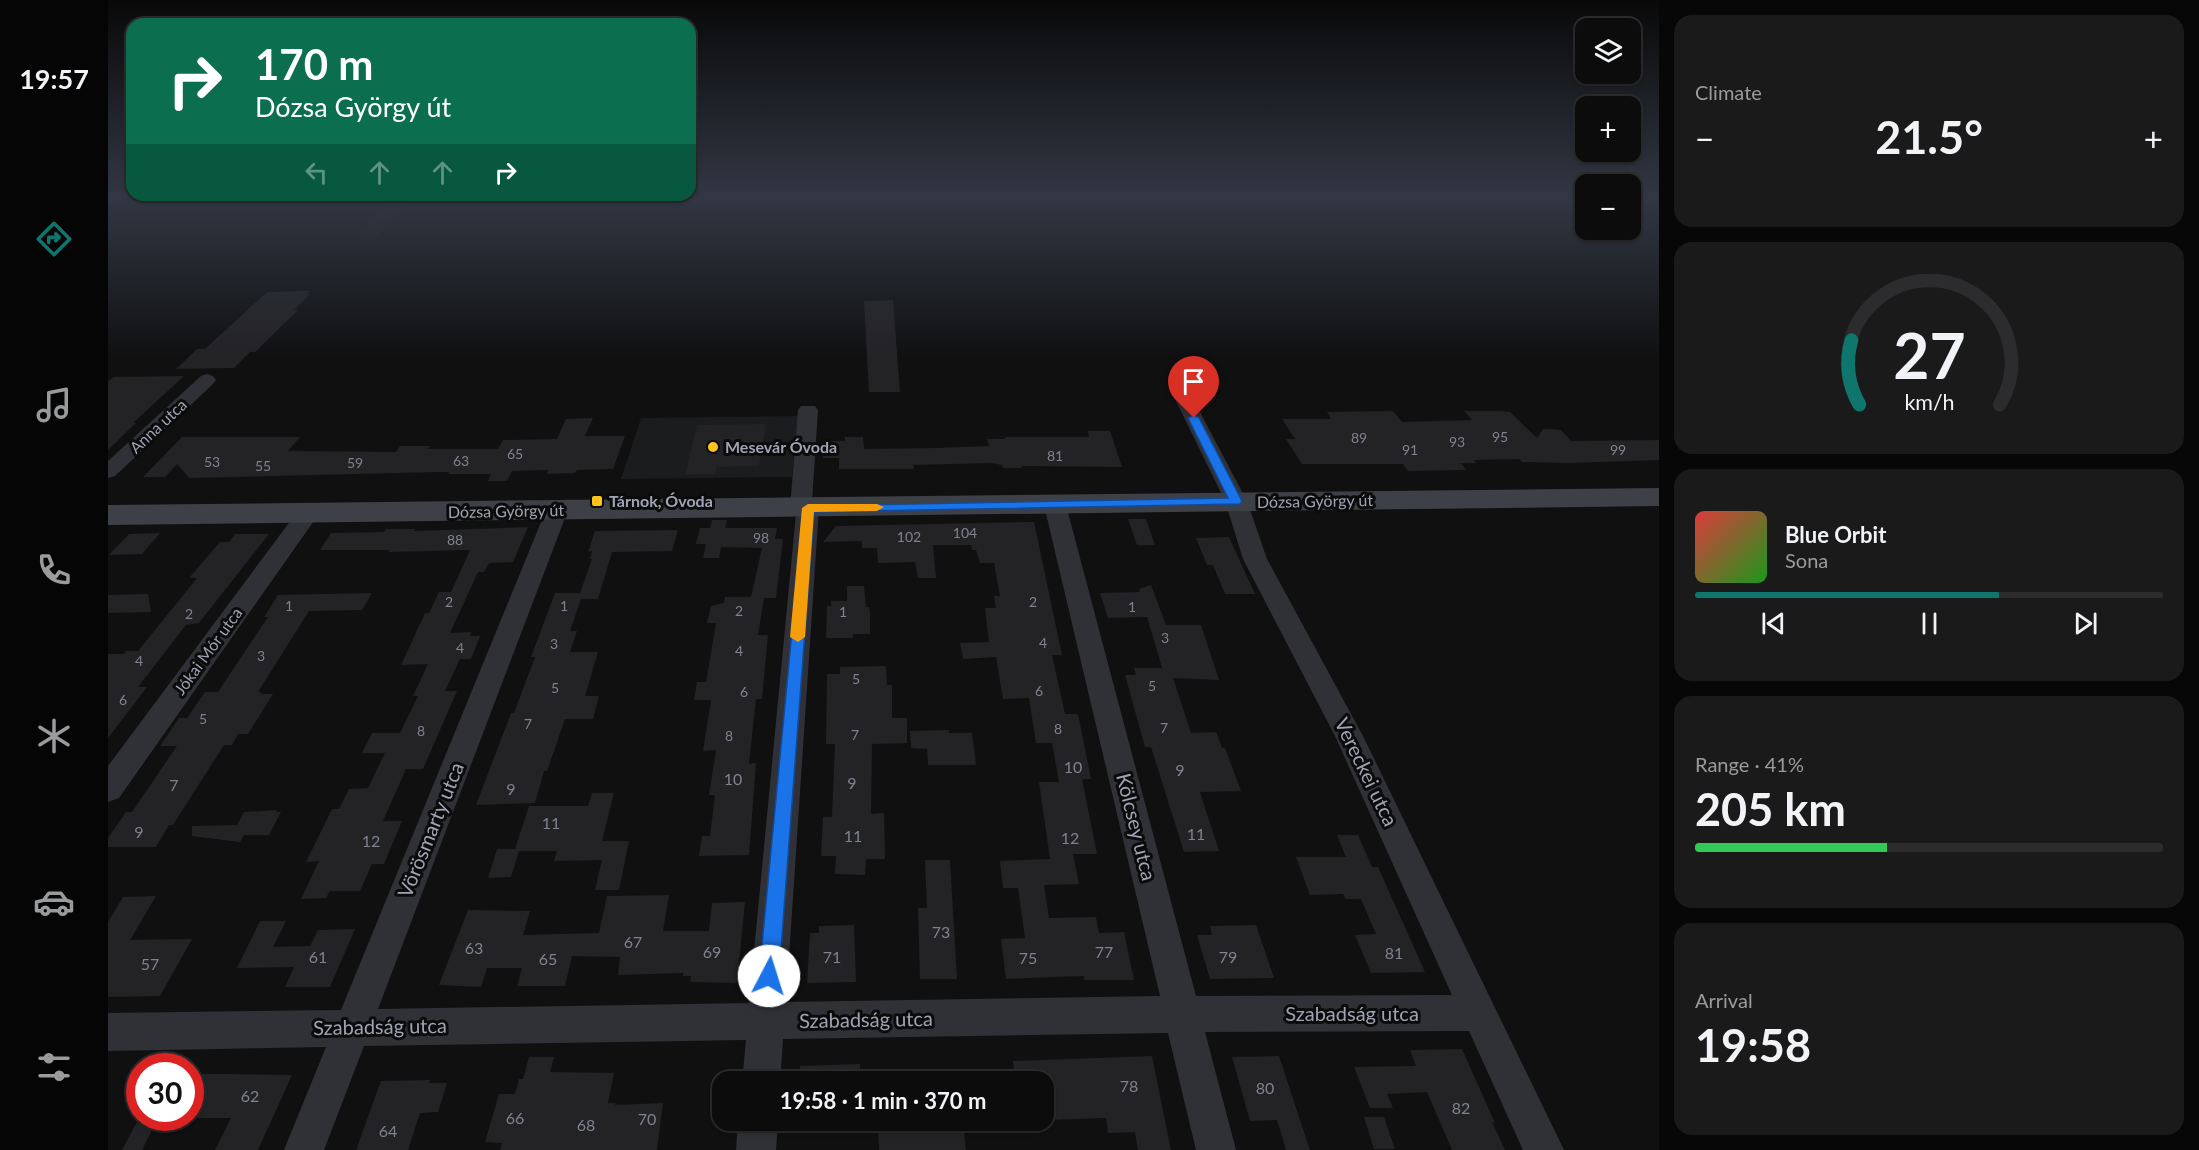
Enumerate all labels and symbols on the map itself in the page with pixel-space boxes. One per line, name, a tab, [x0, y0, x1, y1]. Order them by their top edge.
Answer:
pin	[1168, 356, 1219, 418]
street label: Anna utca	[125, 395, 190, 457]
house number: 95	[1492, 428, 1508, 445]
house number: 89	[1351, 429, 1367, 446]
house number: 93	[1449, 433, 1465, 450]
place label: Mesevár Óvoda	[725, 437, 837, 456]
marker: Mesevár Óvoda	[706, 440, 720, 454]
house number: 91	[1402, 441, 1418, 458]
house number: 99	[1610, 441, 1626, 458]
house number: 65	[507, 445, 523, 462]
house number: 81	[1047, 447, 1063, 464]
house number: 63	[453, 452, 469, 469]
house number: 53	[204, 453, 220, 470]
house number: 59	[347, 454, 363, 471]
house number: 55	[255, 457, 271, 474]
street label: Dózsa György út	[1257, 490, 1374, 511]
place label: Tárnok, Óvoda	[609, 491, 713, 510]
marker: Tárnok, Óvoda	[590, 494, 604, 508]
street label: Dózsa György út	[448, 500, 565, 521]
house number: 104	[953, 524, 977, 541]
house number: 102	[897, 528, 921, 545]
house number: 98	[753, 529, 769, 546]
house number: 88	[447, 531, 463, 548]
house number: 2	[445, 593, 453, 610]
house number: 2	[1029, 593, 1037, 610]
house number: 1	[285, 597, 293, 614]
house number: 1	[560, 597, 568, 614]
house number: 1	[1128, 598, 1136, 615]
house number: 2	[735, 602, 743, 619]
street label: Jókai Mór utca	[170, 603, 246, 698]
house number: 1	[839, 603, 847, 620]
house number: 2	[185, 605, 193, 622]
house number: 3	[1161, 629, 1169, 646]
house number: 4	[1039, 634, 1047, 651]
house number: 3	[550, 635, 558, 652]
house number: 4	[456, 639, 464, 656]
house number: 4	[735, 642, 743, 659]
house number: 3	[257, 647, 265, 664]
house number: 4	[135, 652, 143, 669]
house number: 5	[852, 670, 860, 687]
house number: 5	[1148, 677, 1156, 694]
house number: 5	[551, 679, 559, 696]
house number: 6	[1035, 682, 1043, 699]
house number: 6	[740, 683, 748, 700]
house number: 6	[119, 691, 127, 708]
house number: 5	[199, 710, 207, 727]
street label: Vereckei utca	[1330, 714, 1403, 830]
house number: 7	[524, 715, 532, 732]
house number: 7	[1160, 719, 1168, 736]
house number: 8	[1054, 720, 1062, 737]
house number: 8	[417, 722, 425, 739]
house number: 7	[851, 726, 859, 743]
house number: 8	[725, 727, 733, 744]
house number: 10	[1064, 757, 1082, 776]
street label: Vörösmarty utca	[392, 758, 468, 901]
house number: 9	[1175, 760, 1185, 779]
house number: 10	[724, 769, 742, 788]
street label: Kölcsey utca	[1112, 771, 1162, 883]
house number: 9	[847, 773, 857, 792]
house number: 7	[169, 775, 179, 794]
house number: 9	[506, 779, 516, 798]
house number: 11	[542, 813, 560, 832]
house number: 9	[134, 822, 144, 841]
house number: 11	[1187, 824, 1205, 843]
house number: 11	[844, 826, 862, 845]
house number: 12	[1061, 828, 1079, 847]
house number: 12	[362, 831, 380, 850]
house number: 73	[932, 922, 950, 941]
house number: 67	[624, 932, 642, 951]
house number: 63	[465, 938, 483, 957]
house number: 69	[703, 942, 721, 961]
house number: 77	[1095, 942, 1113, 961]
house number: 81	[1385, 943, 1403, 962]
position arrow	[737, 944, 801, 1008]
house number: 61	[309, 947, 327, 966]
house number: 71	[823, 947, 841, 966]
house number: 79	[1219, 947, 1237, 966]
house number: 75	[1019, 948, 1037, 967]
house number: 65	[539, 949, 557, 968]
house number: 57	[141, 954, 159, 973]
street label: Szabadság utca	[1285, 1001, 1419, 1025]
street label: Szabadság utca	[799, 1006, 933, 1032]
street label: Szabadság utca	[313, 1013, 447, 1039]
speed limit sign: 30	[126, 1053, 204, 1131]
house number: 78	[1120, 1076, 1138, 1095]
house number: 80	[1256, 1078, 1274, 1097]
house number: 62	[241, 1086, 259, 1105]
house number: 82	[1452, 1098, 1470, 1117]
house number: 66	[506, 1108, 524, 1127]
house number: 70	[638, 1109, 656, 1128]
house number: 68	[577, 1115, 595, 1134]
house number: 64	[379, 1121, 397, 1140]

